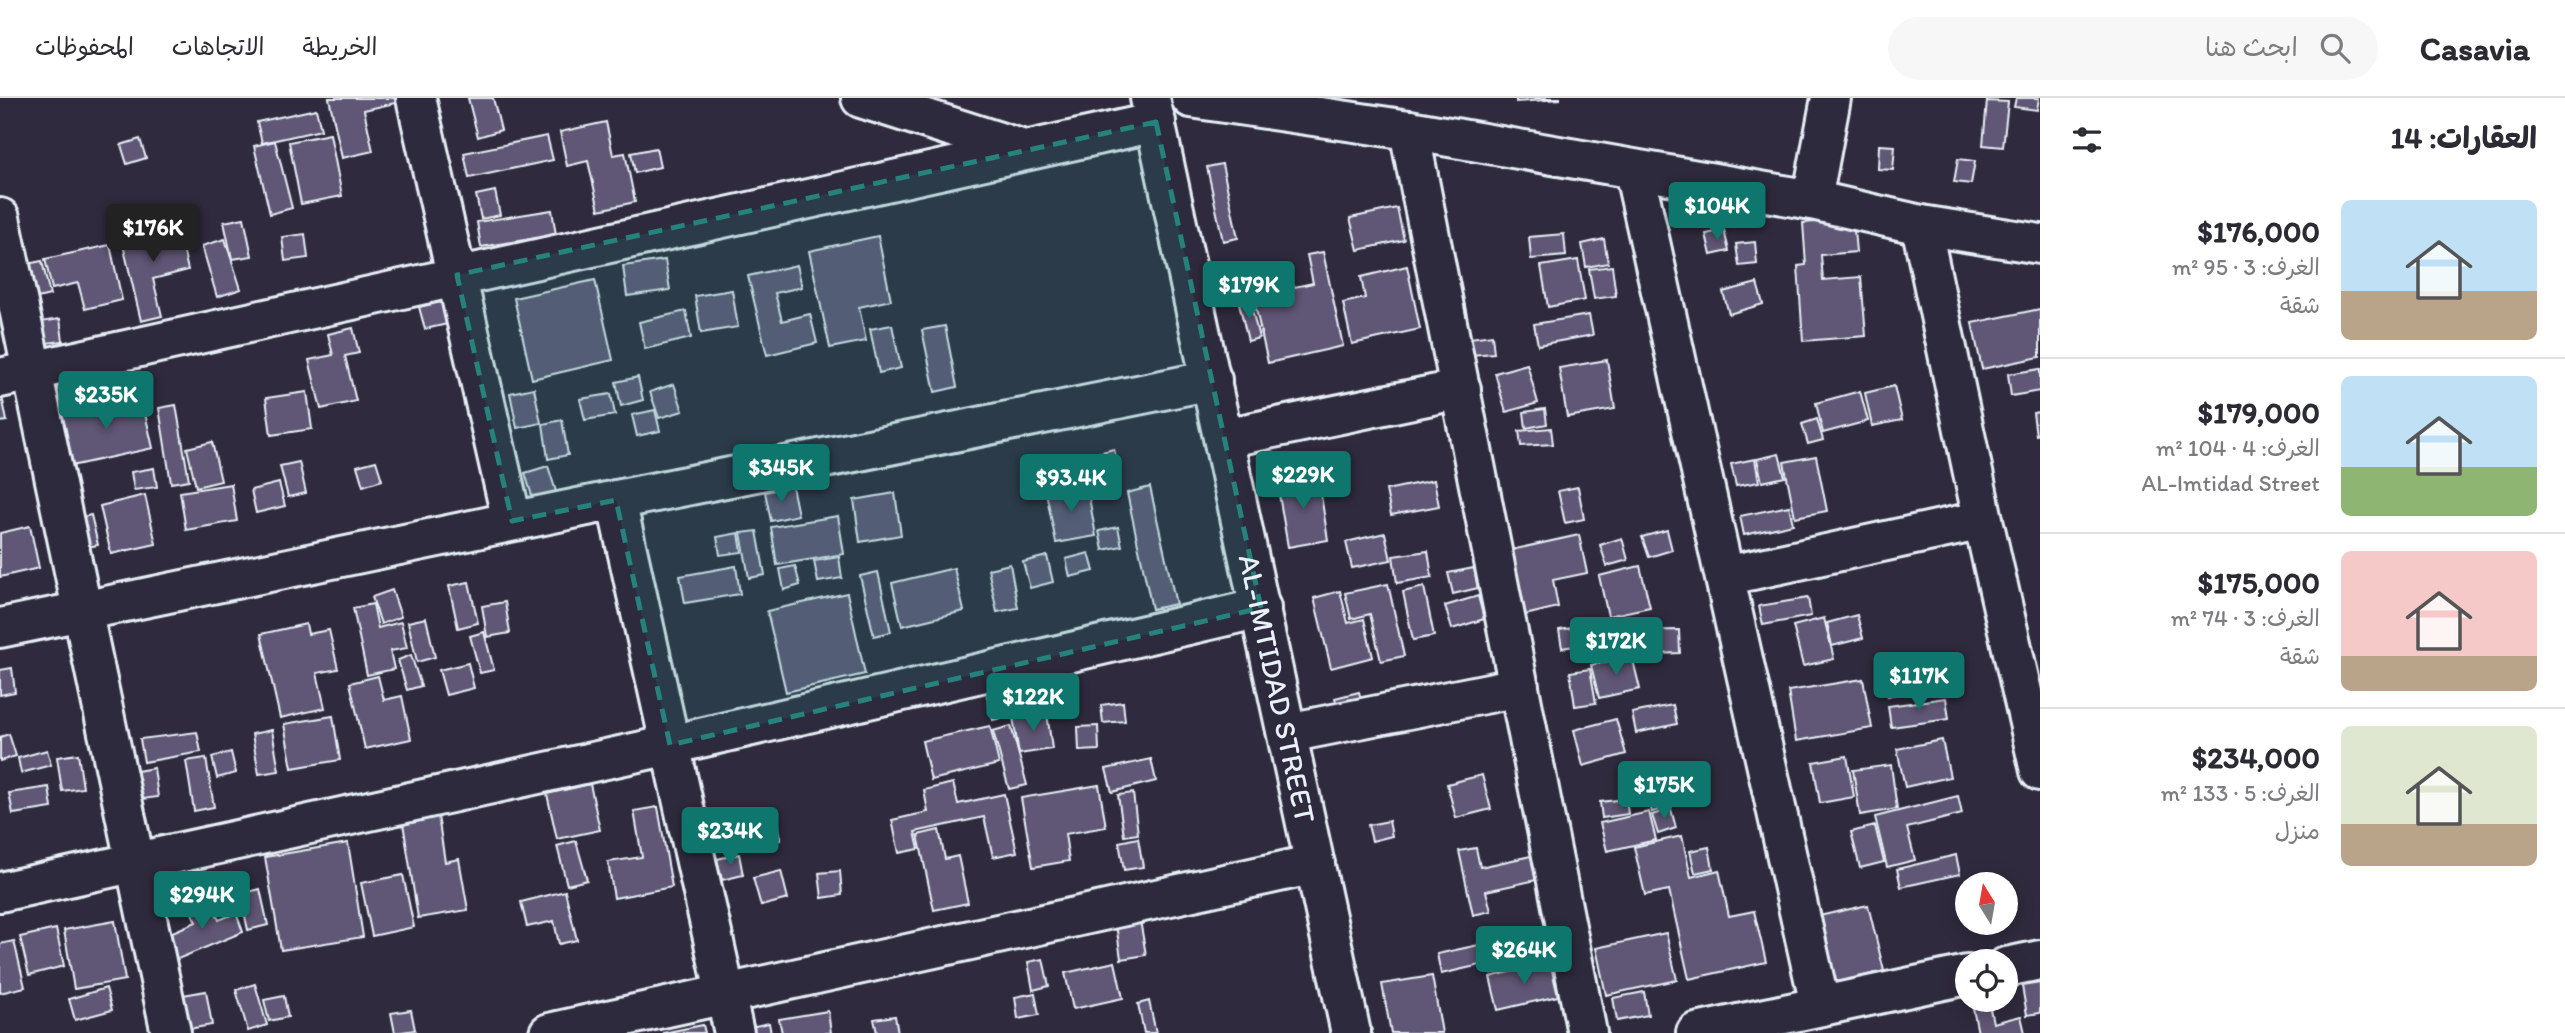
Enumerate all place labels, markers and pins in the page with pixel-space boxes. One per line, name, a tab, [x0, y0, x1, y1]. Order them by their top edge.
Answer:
pin: $104K	[1668, 183, 1766, 242]
pin: $176K	[104, 204, 202, 264]
pin: $179K	[1200, 262, 1298, 321]
pin: $235K	[57, 372, 155, 431]
pin: $345K	[732, 444, 830, 504]
pin: $229K	[1254, 452, 1352, 511]
pin: $93.4K	[1014, 454, 1128, 514]
pin: $172K	[1567, 618, 1665, 677]
pin: $117K	[1870, 652, 1968, 712]
pin: $122K	[984, 674, 1082, 733]
pin: $175K	[1615, 762, 1713, 821]
pin: $234K	[681, 808, 779, 867]
pin: $294K	[153, 872, 251, 931]
pin: $264K	[1475, 926, 1573, 986]

